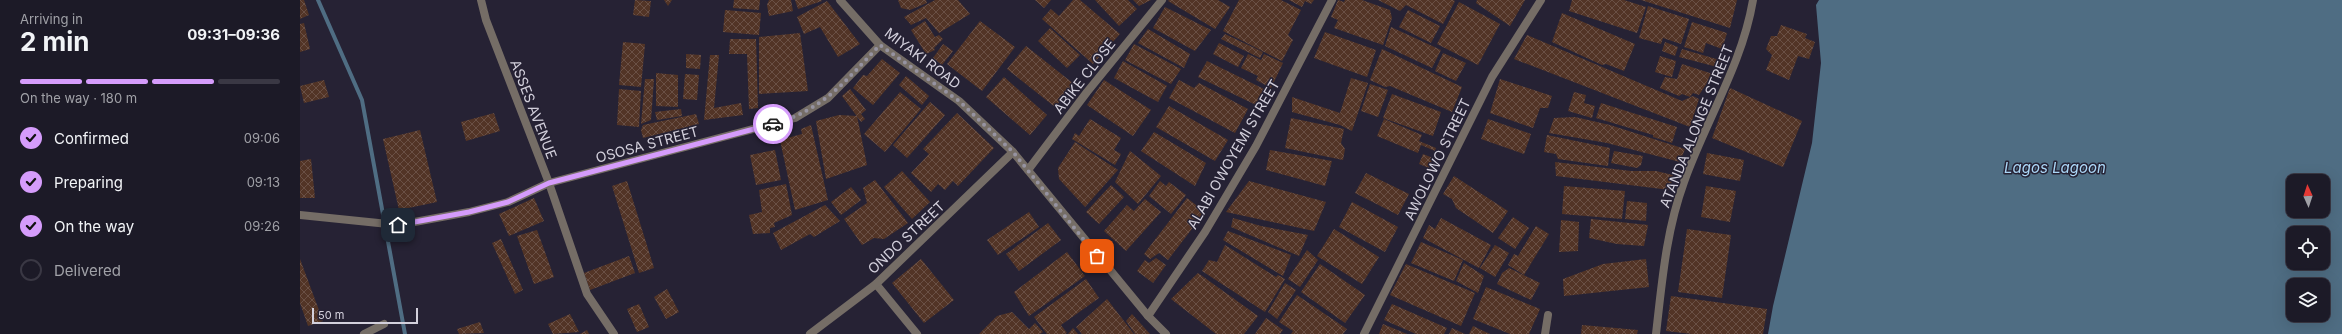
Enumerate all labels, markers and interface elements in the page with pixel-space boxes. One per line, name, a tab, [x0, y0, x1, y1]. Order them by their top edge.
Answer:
text: Arriving in	[20, 11, 83, 27]
street label: MIYAKI ROAD	[882, 24, 964, 92]
text: 09:31–09:36	[187, 25, 280, 44]
text: 2 min	[20, 26, 90, 57]
street label: ABIKE CLOSE	[1050, 35, 1118, 117]
street label: ATANDA ALONGE STREET	[1656, 42, 1736, 210]
street label: ASSES AVENUE	[507, 57, 561, 161]
street label: ALABI OWOYEMI STREET	[1183, 76, 1283, 232]
text: On the way · 180 m	[20, 90, 137, 106]
street label: AWOLOWO STREET	[1400, 96, 1474, 222]
courier	[753, 104, 793, 144]
icon: car	[762, 113, 784, 135]
street label: OSOSA STREET	[594, 122, 700, 166]
icon: check	[20, 127, 42, 149]
text: Confirmed	[54, 129, 129, 148]
text: 09:06	[244, 130, 280, 146]
water label: Lagos Lagoon	[2004, 158, 2106, 177]
icon: check	[20, 171, 42, 193]
text: Preparing	[54, 173, 123, 192]
text: 09:13	[247, 174, 280, 190]
north arrow	[2286, 174, 2330, 218]
map controls	[2286, 174, 2330, 322]
street label: ONDO STREET	[864, 197, 948, 277]
pin	[381, 208, 415, 242]
icon: home	[387, 214, 409, 236]
icon: check	[20, 215, 42, 237]
text: On the way	[54, 217, 134, 236]
text: 09:26	[244, 218, 280, 234]
button: locate	[2286, 226, 2330, 270]
pin	[1080, 239, 1114, 273]
icon: bag	[1086, 245, 1108, 267]
text: Delivered	[54, 261, 121, 280]
button: layers	[2286, 278, 2330, 322]
scale bar	[312, 306, 418, 325]
text: 50 m	[318, 308, 344, 322]

